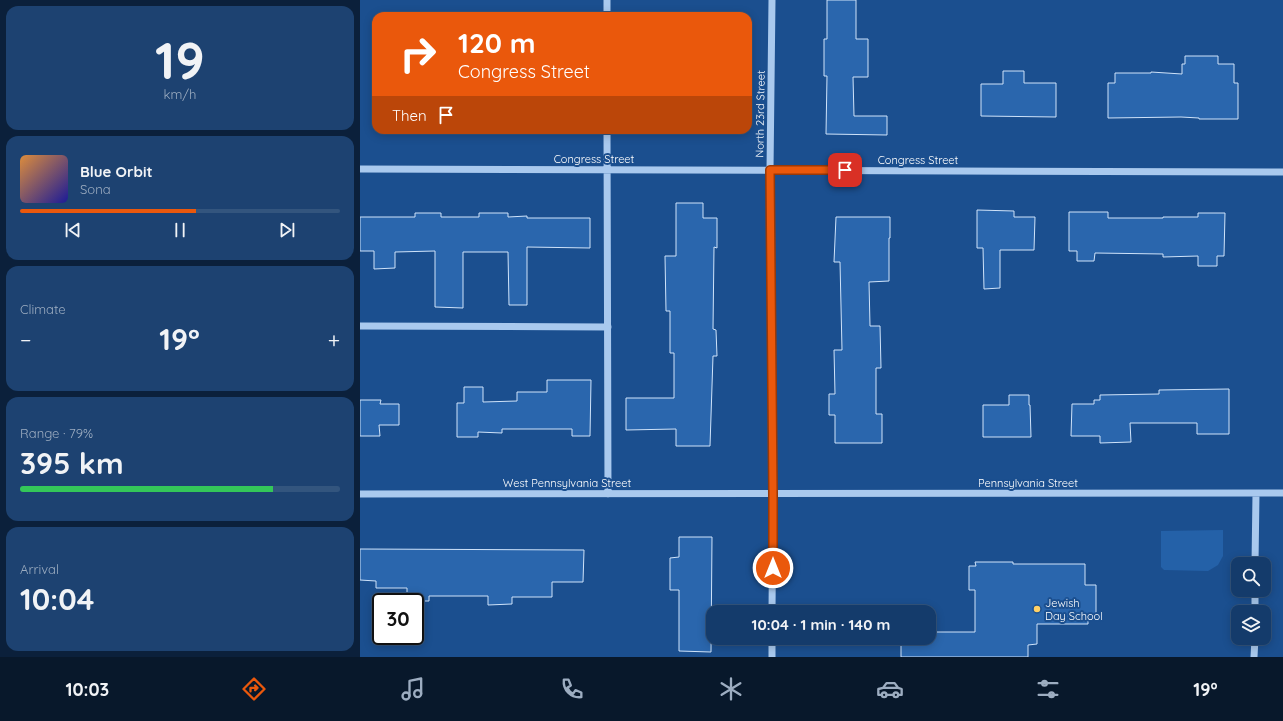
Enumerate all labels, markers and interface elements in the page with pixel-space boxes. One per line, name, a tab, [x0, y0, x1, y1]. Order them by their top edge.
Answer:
text: 120 m	[458, 25, 536, 60]
text: 19	[155, 27, 205, 92]
icon: right	[392, 28, 444, 80]
text: Congress Street	[458, 60, 590, 83]
street label: North 23rd Street	[752, 70, 768, 158]
text: km/h	[164, 86, 196, 102]
icon: arrive	[435, 104, 457, 126]
text: Then	[392, 106, 427, 125]
street label: Congress Street	[554, 152, 635, 166]
pin	[828, 153, 862, 187]
street label: Congress Street	[878, 153, 959, 167]
icon: arrive	[834, 159, 856, 181]
text: Blue Orbit	[80, 162, 153, 181]
text: Sona	[80, 181, 111, 197]
icon: previous	[62, 219, 84, 241]
icon: pause	[169, 219, 191, 241]
icon: next	[276, 219, 298, 241]
text: Climate	[20, 301, 66, 317]
text: 19°	[159, 320, 200, 358]
text: −	[20, 326, 31, 354]
text: +	[328, 326, 340, 354]
text: Range · 79%	[20, 425, 93, 441]
text: 395 km	[20, 444, 124, 482]
street label: West Pennsylvania Street	[503, 476, 632, 490]
street label: Pennsylvania Street	[978, 476, 1078, 490]
position arrow	[752, 547, 794, 589]
map controls	[1231, 557, 1271, 645]
button: search	[1231, 557, 1271, 597]
text: Arrival	[20, 561, 59, 577]
text: 10:04	[20, 580, 94, 618]
speed limit sign: 30	[372, 593, 424, 645]
place label: Jewish Day School	[1045, 596, 1103, 623]
marker: Jewish Day School	[1032, 604, 1042, 614]
button: layers	[1231, 605, 1271, 645]
text: 10:04 · 1 min · 140 m	[752, 615, 890, 634]
icon: directions	[240, 675, 268, 703]
icon: music	[399, 675, 427, 703]
icon: phone	[558, 675, 586, 703]
icon: climate	[717, 675, 745, 703]
icon: car	[876, 675, 904, 703]
icon: filters	[1034, 675, 1062, 703]
text: 10:03	[65, 678, 109, 701]
text: 19°	[1193, 678, 1218, 701]

